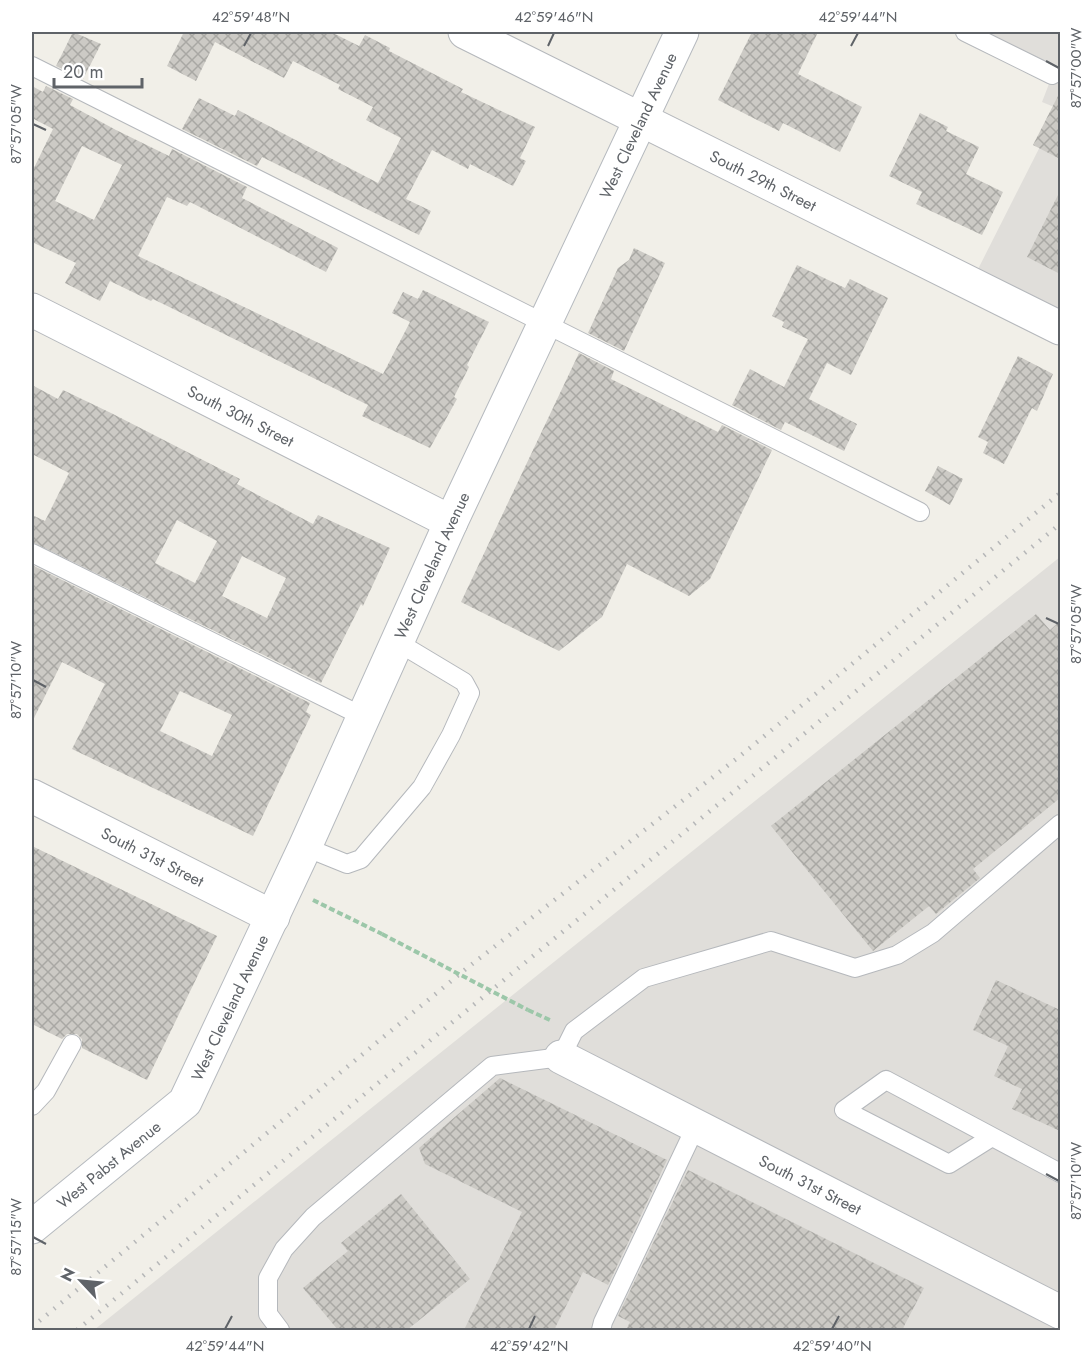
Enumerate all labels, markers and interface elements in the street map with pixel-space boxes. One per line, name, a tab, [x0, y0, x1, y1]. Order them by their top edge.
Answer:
text: 42°59'48"N	[212, 6, 290, 28]
text: 42°59'46"N	[515, 6, 593, 28]
text: 42°59'44"N	[819, 6, 897, 28]
text: 87°57'00"W	[1065, 28, 1087, 108]
street label: West Cleveland Avenue	[594, 49, 682, 202]
scale bar	[54, 51, 142, 89]
text: 20 m	[63, 59, 103, 85]
text: 87°57'05"W	[5, 84, 27, 164]
street label: South 29th Street	[706, 144, 821, 217]
street label: South 30th Street	[184, 379, 298, 452]
street label: West Cleveland Avenue	[388, 488, 475, 643]
text: 87°57'05"W	[1065, 584, 1087, 664]
text: 87°57'10"W	[5, 641, 27, 719]
street label: South 31st Street	[97, 821, 208, 892]
street label: West Cleveland Avenue	[185, 931, 274, 1084]
street label: West Pabst Avenue	[52, 1115, 166, 1214]
text: 87°57'10"W	[1065, 1142, 1087, 1220]
street label: South 31st Street	[755, 1149, 866, 1220]
text: 87°57'15"W	[5, 1198, 27, 1276]
north arrow	[51, 1251, 111, 1311]
text: N	[55, 1264, 81, 1285]
text: 42°59'44"N	[186, 1335, 264, 1357]
text: 42°59'42"N	[490, 1335, 568, 1357]
text: 42°59'40"N	[792, 1335, 872, 1357]

